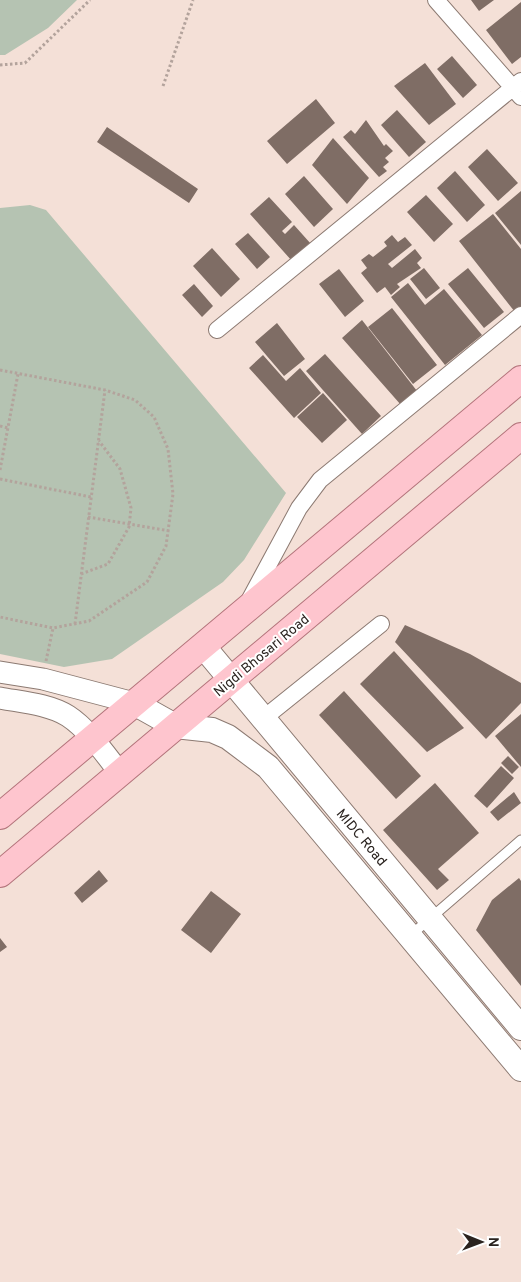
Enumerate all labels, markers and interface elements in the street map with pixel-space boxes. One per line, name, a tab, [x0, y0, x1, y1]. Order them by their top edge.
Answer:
street label: Nigdi Bhosari Road	[211, 611, 313, 701]
street label: MIDC Road	[332, 806, 390, 870]
north arrow	[456, 1217, 506, 1267]
text: N	[484, 1237, 501, 1247]

